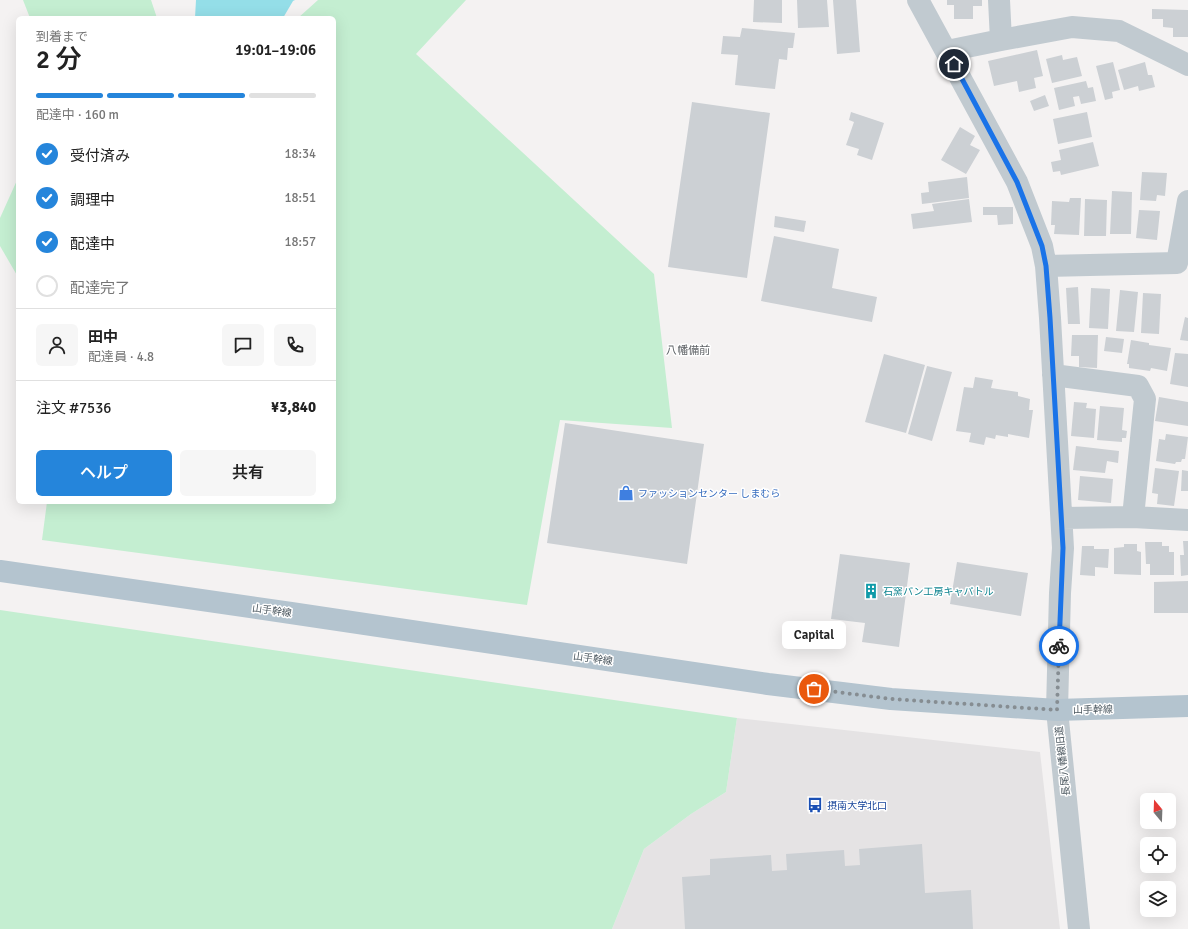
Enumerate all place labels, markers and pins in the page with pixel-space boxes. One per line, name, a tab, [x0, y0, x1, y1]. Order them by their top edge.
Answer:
pin	[937, 47, 971, 81]
shop icon: ファッションセンター しまむら	[617, 484, 635, 502]
place label: ファッションセンター しまむら	[638, 488, 780, 500]
building icon: 石窯パン工房キャパトル	[862, 582, 880, 600]
place label: 石窯パン工房キャパトル	[883, 586, 994, 598]
callout: Capital	[782, 621, 846, 649]
pin	[797, 672, 831, 706]
bus stop icon: 摂南大学北口	[806, 796, 824, 814]
place label: 摂南大学北口	[827, 800, 887, 812]

